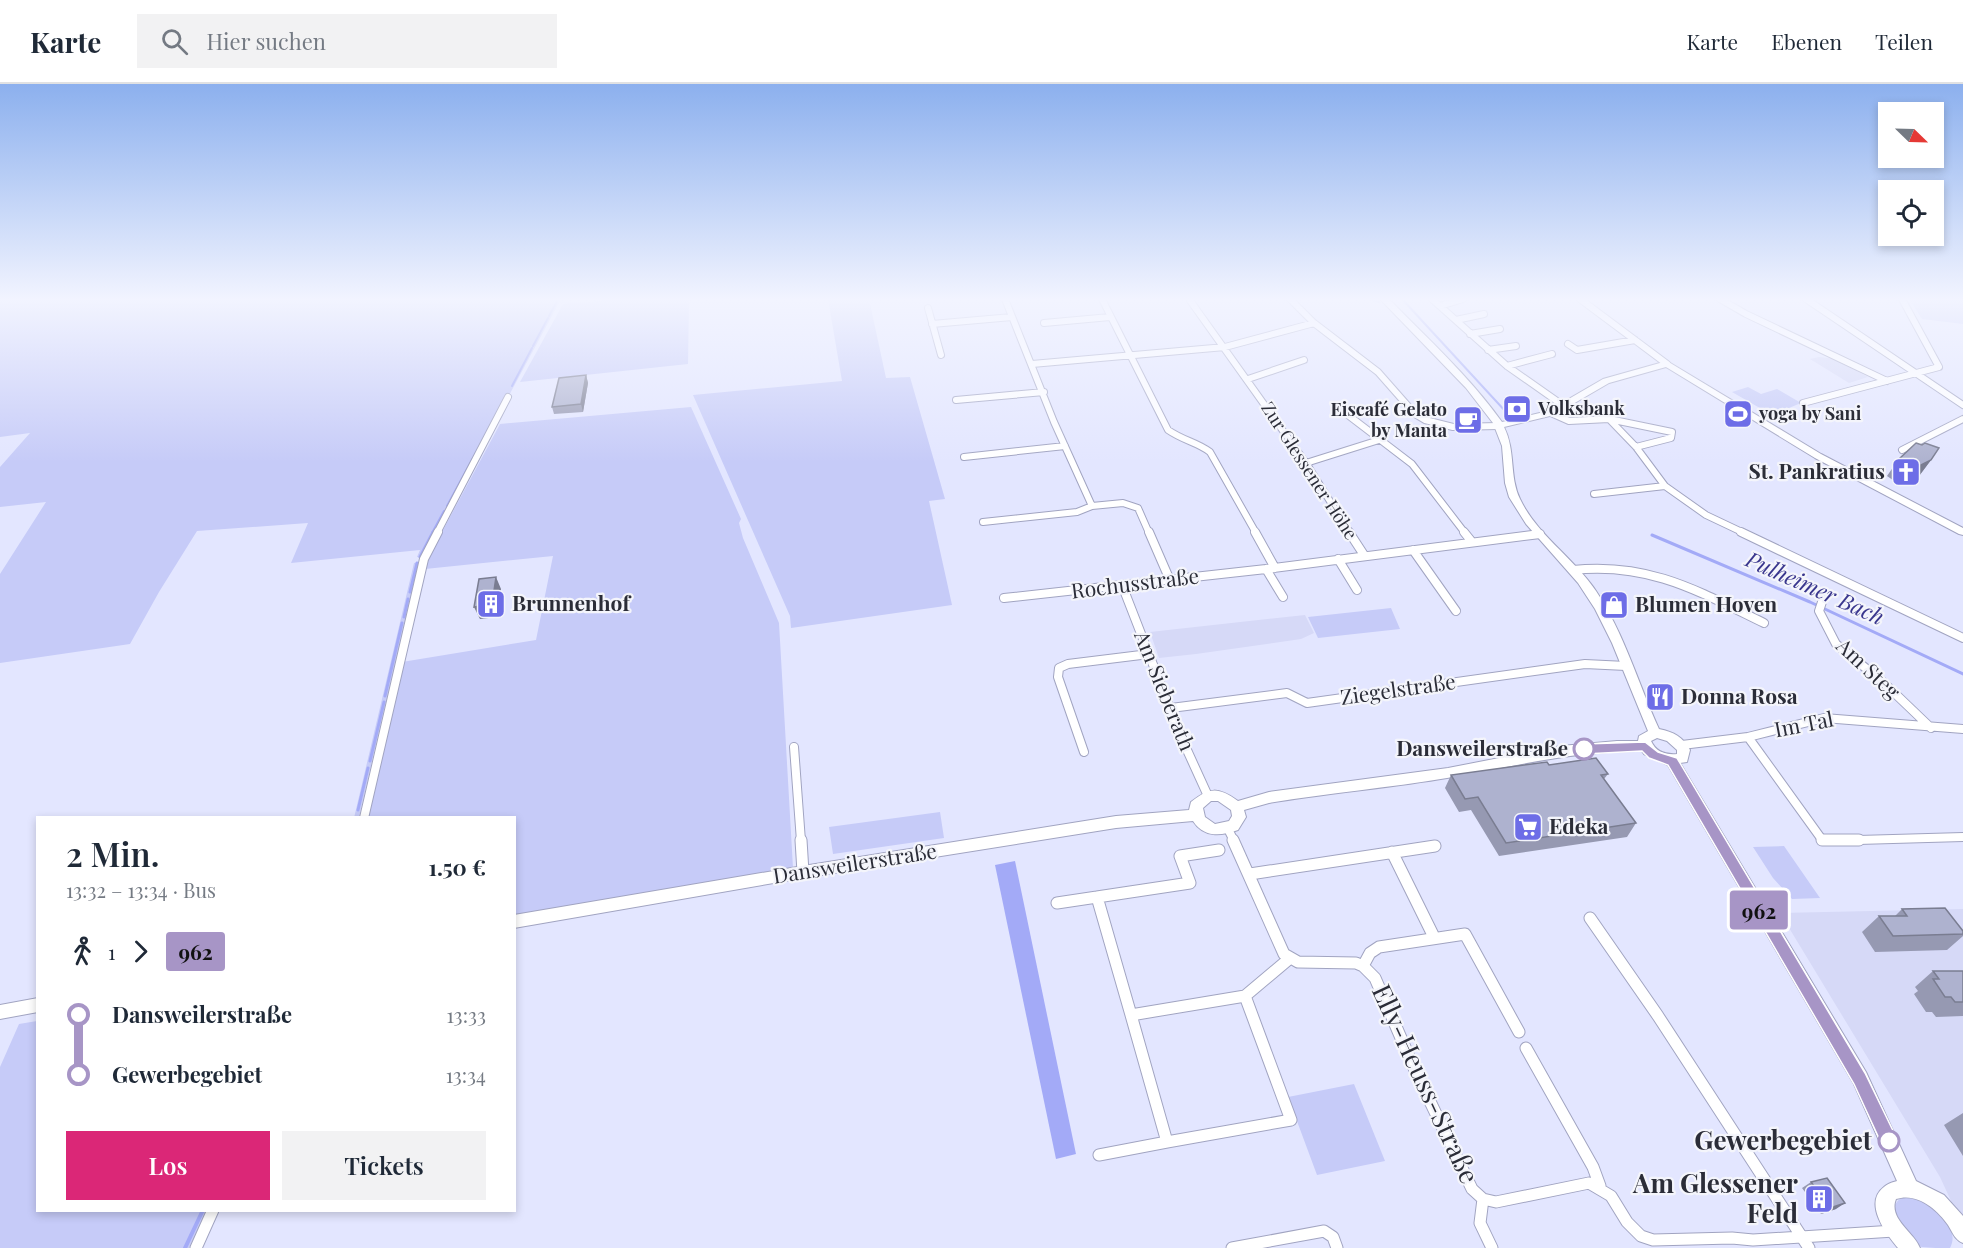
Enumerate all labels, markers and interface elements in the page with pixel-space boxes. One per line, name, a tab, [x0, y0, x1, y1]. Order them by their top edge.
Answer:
search box	[137, 14, 557, 68]
text: Karte	[30, 23, 101, 60]
icon: search	[158, 25, 191, 58]
text: Hier suchen	[206, 26, 326, 56]
text: Karte	[1687, 27, 1738, 55]
text: Ebenen	[1771, 27, 1842, 55]
text: Teilen	[1875, 27, 1933, 55]
north arrow	[1878, 102, 1944, 168]
map controls	[1878, 102, 1944, 246]
button: locate	[1878, 180, 1944, 246]
bank icon: Volksbank	[1501, 393, 1533, 425]
place label: Volksbank	[1537, 396, 1625, 420]
street label: Zur Glessener Höhe	[1256, 397, 1363, 544]
place label: Eiscafé Gelato by Manta	[1330, 397, 1448, 442]
sports icon: yoga by Sani	[1722, 398, 1754, 430]
place label: yoga by Sani	[1758, 401, 1862, 425]
cafe icon: Eiscafé Gelato by Manta	[1452, 404, 1484, 436]
place label: St. Pankratius	[1748, 456, 1885, 484]
church icon: St. Pankratius	[1890, 456, 1922, 488]
water label: Pulheimer Bach	[1741, 543, 1889, 631]
street label: Rochusstraße	[1069, 560, 1200, 604]
building icon: Brunnenhof	[475, 588, 507, 620]
place label: Brunnenhof	[512, 588, 632, 616]
shop icon: Blumen Hoven	[1598, 589, 1630, 621]
place label: Blumen Hoven	[1635, 589, 1777, 617]
street label: Am Sieberath	[1129, 625, 1203, 755]
street label: Am Steg	[1831, 630, 1907, 704]
street label: Ziegelstraße	[1338, 666, 1457, 710]
restaurant icon: Donna Rosa	[1644, 681, 1676, 713]
place label: Donna Rosa	[1681, 681, 1798, 709]
street label: Im Tal	[1772, 704, 1836, 742]
place label: Dansweilerstraße	[1396, 733, 1568, 761]
marker: Dansweilerstraße	[1573, 738, 1595, 760]
supermarket icon: Edeka	[1512, 811, 1544, 843]
place label: Edeka	[1549, 811, 1609, 839]
text: 2 Min.	[66, 831, 159, 875]
street label: Dansweilerstraße	[771, 835, 939, 889]
text: 1.50 €	[428, 852, 486, 882]
text: 13:32 – 13:34 · Bus	[66, 876, 216, 903]
line badge: 962	[1724, 890, 1794, 930]
text: 962	[1742, 896, 1776, 924]
icon: walk	[66, 935, 99, 968]
icon: forward	[124, 935, 157, 968]
text: 962	[178, 937, 213, 965]
text: 1	[108, 938, 115, 965]
street label: Elly-Heuss-Straße	[1365, 978, 1488, 1189]
text: Dansweilerstraße	[112, 999, 292, 1029]
text: 13:33	[447, 1001, 486, 1028]
text: Gewerbegebiet	[112, 1059, 262, 1089]
text: 13:34	[446, 1061, 486, 1088]
place label: Gewerbegebiet	[1694, 1122, 1873, 1157]
marker: Gewerbegebiet	[1878, 1130, 1900, 1152]
button: Los	[66, 1131, 270, 1200]
button: Tickets	[282, 1131, 486, 1200]
place label: Am Glessener Feld	[1632, 1165, 1798, 1230]
building icon: Am Glessener Feld	[1803, 1183, 1835, 1215]

